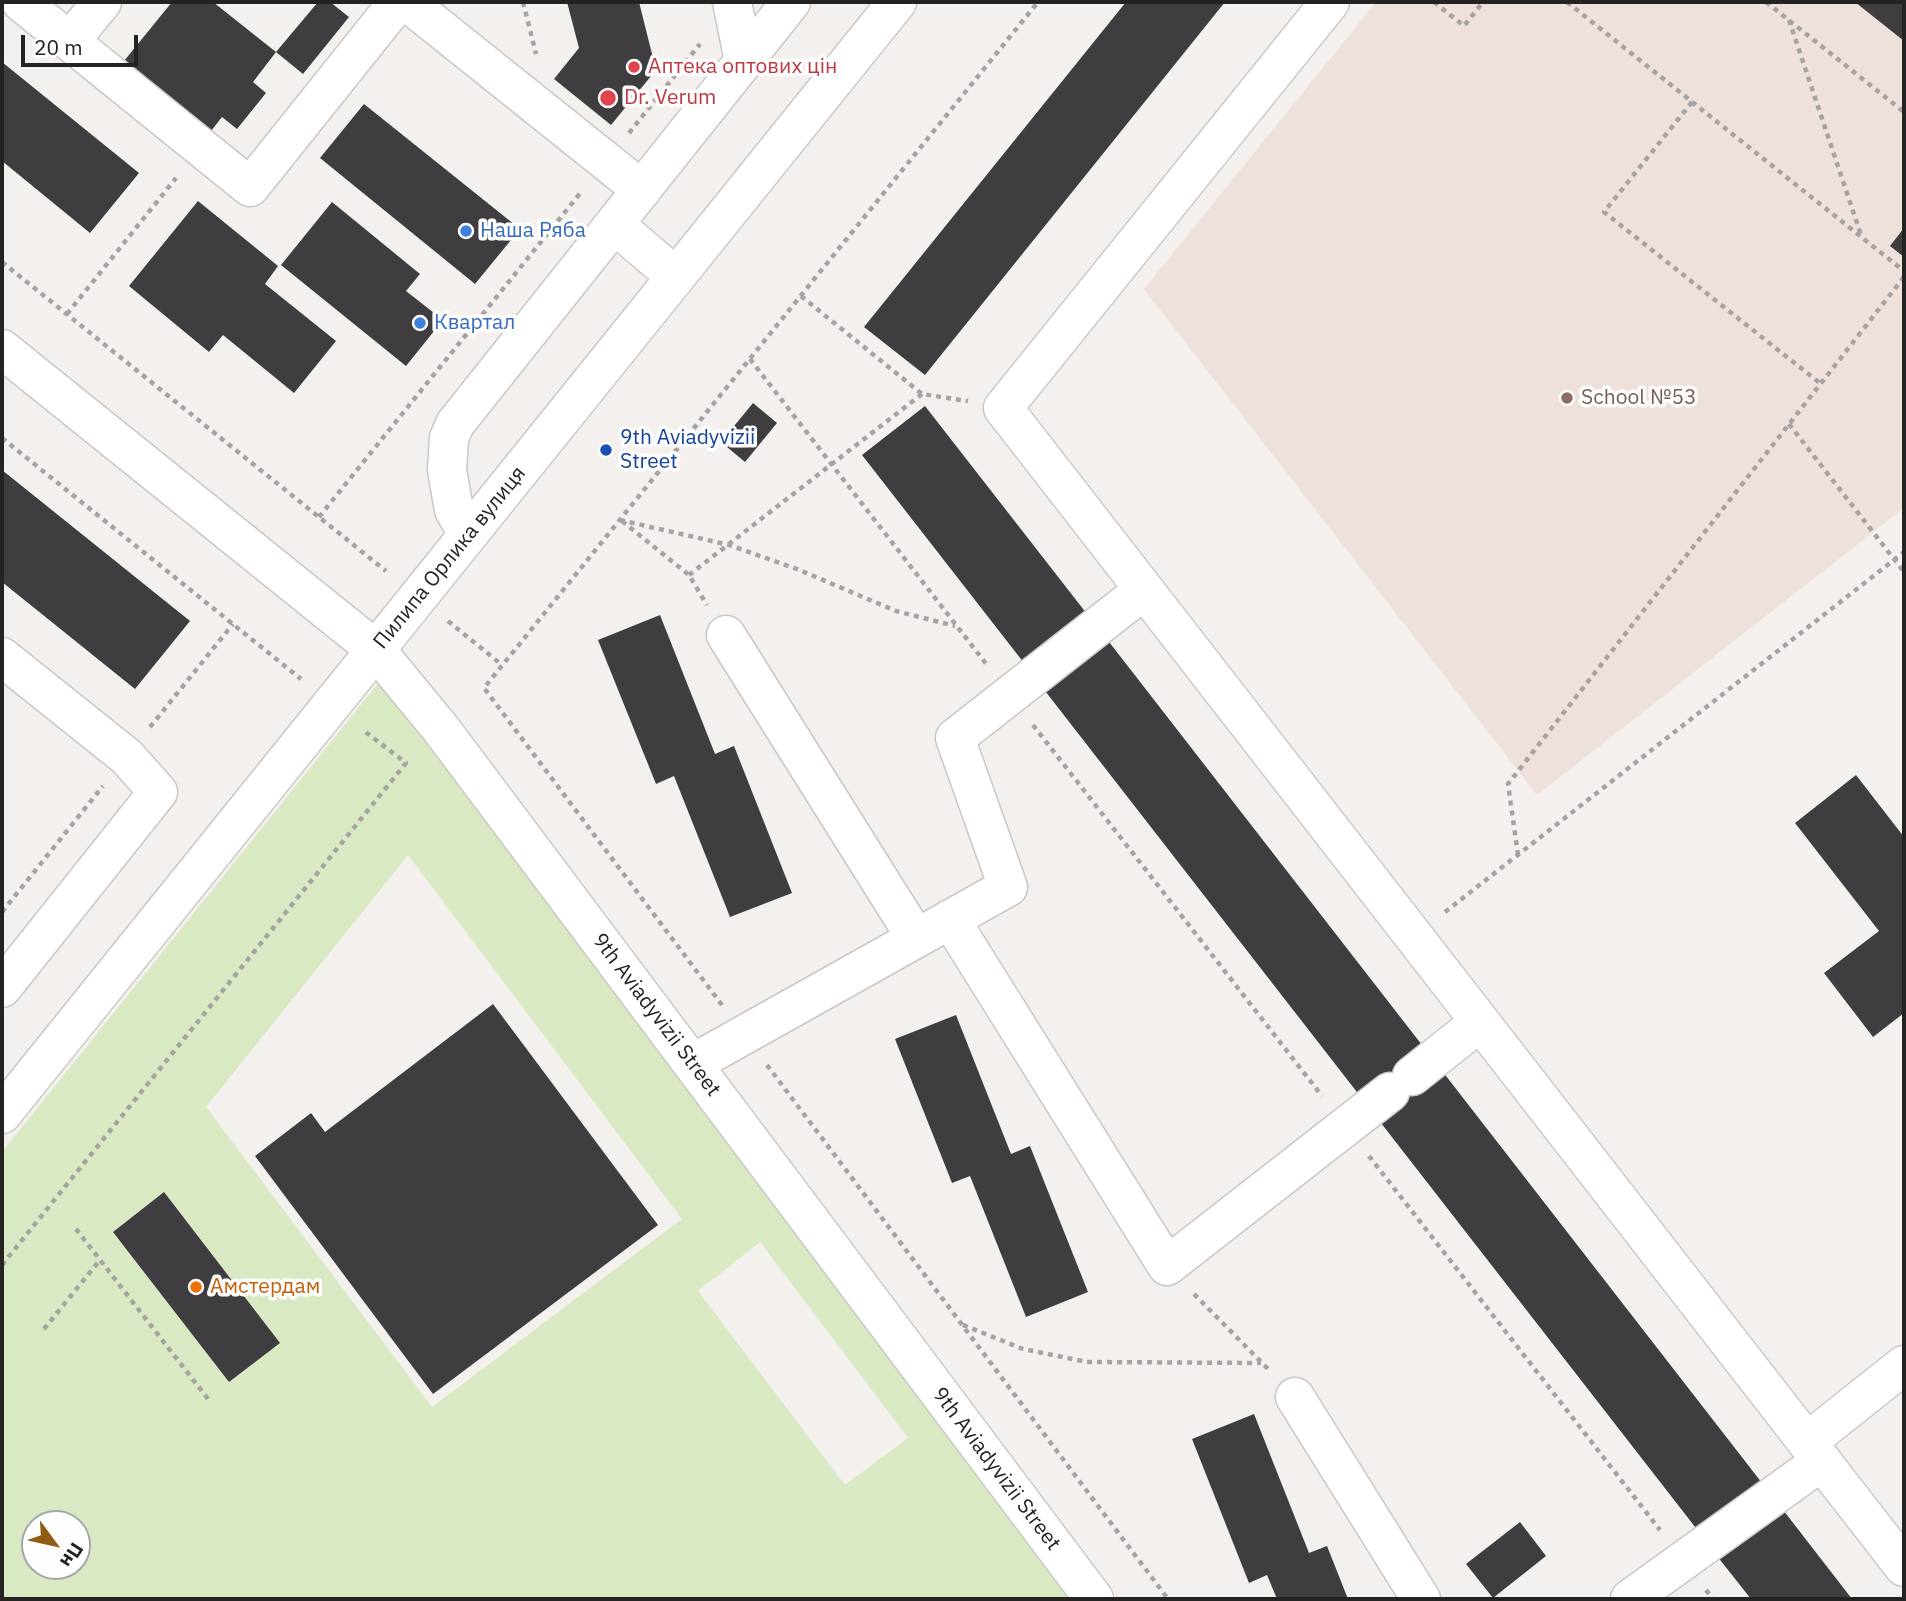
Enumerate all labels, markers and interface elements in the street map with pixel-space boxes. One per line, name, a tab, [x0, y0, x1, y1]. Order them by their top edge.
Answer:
scale bar	[24, 21, 142, 65]
text: 20 m	[34, 33, 83, 61]
place label: Аптека оптових цін	[648, 54, 837, 80]
marker: Аптека оптових цін	[626, 59, 642, 75]
place label: Dr. Verum	[624, 85, 716, 111]
marker: Dr. Verum	[598, 88, 618, 108]
place label: Наша Ряба	[480, 218, 586, 244]
marker: Наша Ряба	[458, 223, 474, 239]
place label: Квартал	[434, 310, 515, 336]
marker: Квартал	[412, 315, 428, 331]
place label: School №53	[1581, 385, 1697, 411]
marker: School №53	[1559, 390, 1575, 406]
place label: 9th Aviadyvizii Street	[620, 425, 755, 475]
marker: 9th Aviadyvizii Street	[598, 442, 614, 458]
street label: Пилипа Орлика вулиця	[369, 462, 531, 654]
street label: 9th Aviadyvizii Street	[586, 928, 726, 1102]
place label: Амстердам	[210, 1274, 320, 1300]
marker: Амстердам	[188, 1279, 204, 1295]
street label: 9th Aviadyvizii Street	[926, 1382, 1066, 1556]
north arrow	[21, 1510, 91, 1580]
text: Пн	[55, 1538, 89, 1572]

